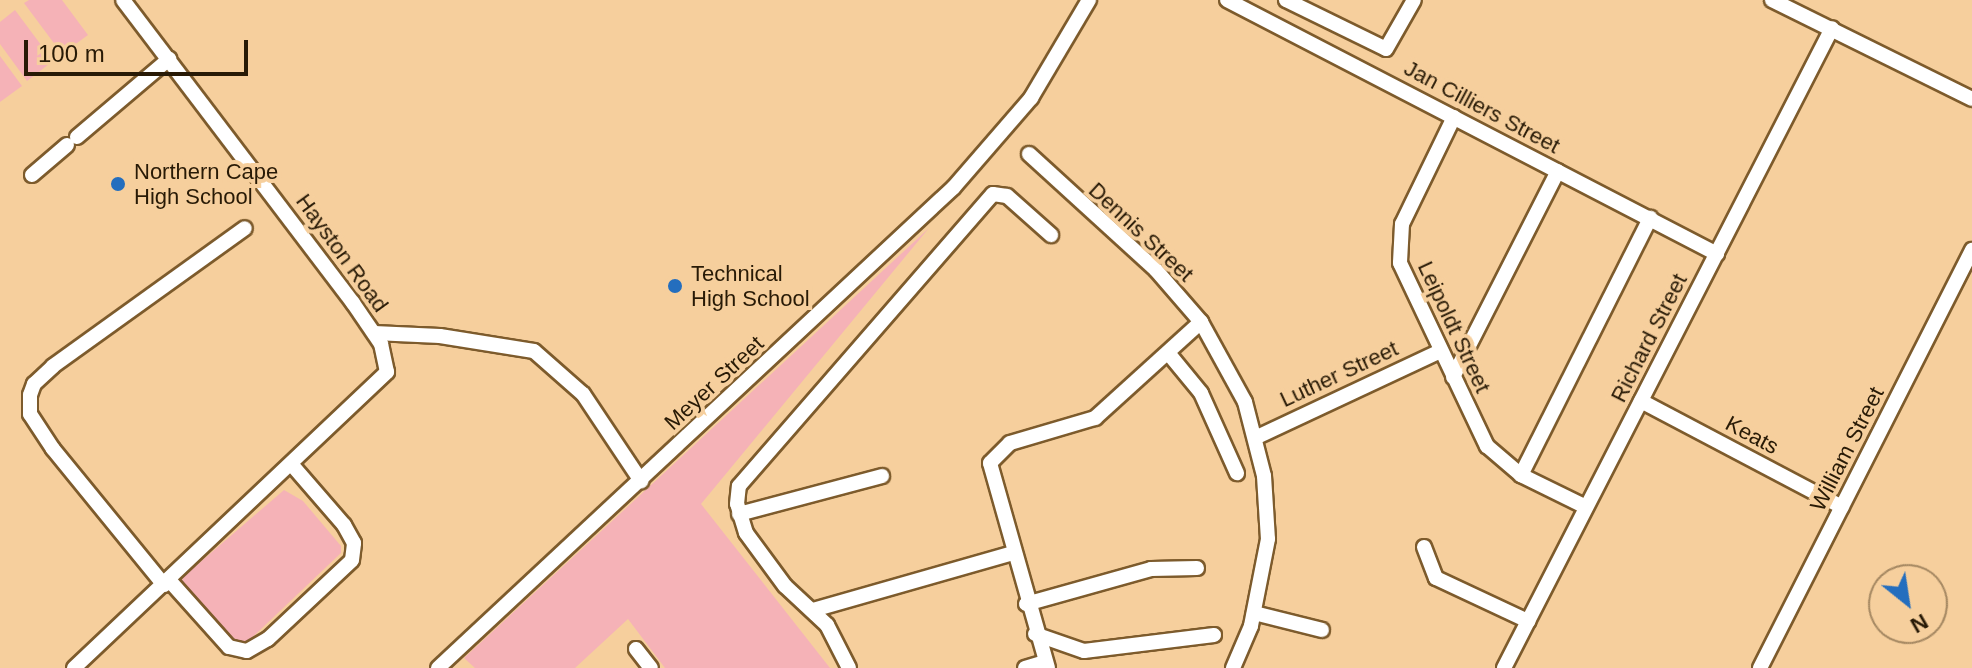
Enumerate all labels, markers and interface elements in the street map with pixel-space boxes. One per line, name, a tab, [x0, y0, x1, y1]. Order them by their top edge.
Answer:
scale bar	[28, 24, 252, 74]
text: 100 m	[38, 40, 105, 67]
street label: Jan Cilliers Street	[1400, 55, 1564, 159]
place label: Northern Cape High School	[134, 158, 278, 210]
marker: Northern Cape High School	[109, 175, 127, 193]
street label: Dennis Street	[1083, 177, 1199, 287]
street label: Hayston Road	[290, 189, 394, 317]
street label: Leipoldt Street	[1412, 257, 1496, 397]
place label: Technical High School	[691, 260, 810, 312]
street label: Richard Street	[1605, 269, 1693, 407]
marker: Technical High School	[666, 277, 684, 295]
street label: Meyer Street	[659, 330, 769, 436]
street label: Luther Street	[1276, 335, 1402, 413]
street label: William Street	[1804, 383, 1890, 515]
street label: Keats	[1721, 410, 1783, 460]
north arrow	[1868, 564, 1948, 644]
text: N	[1906, 609, 1932, 638]

